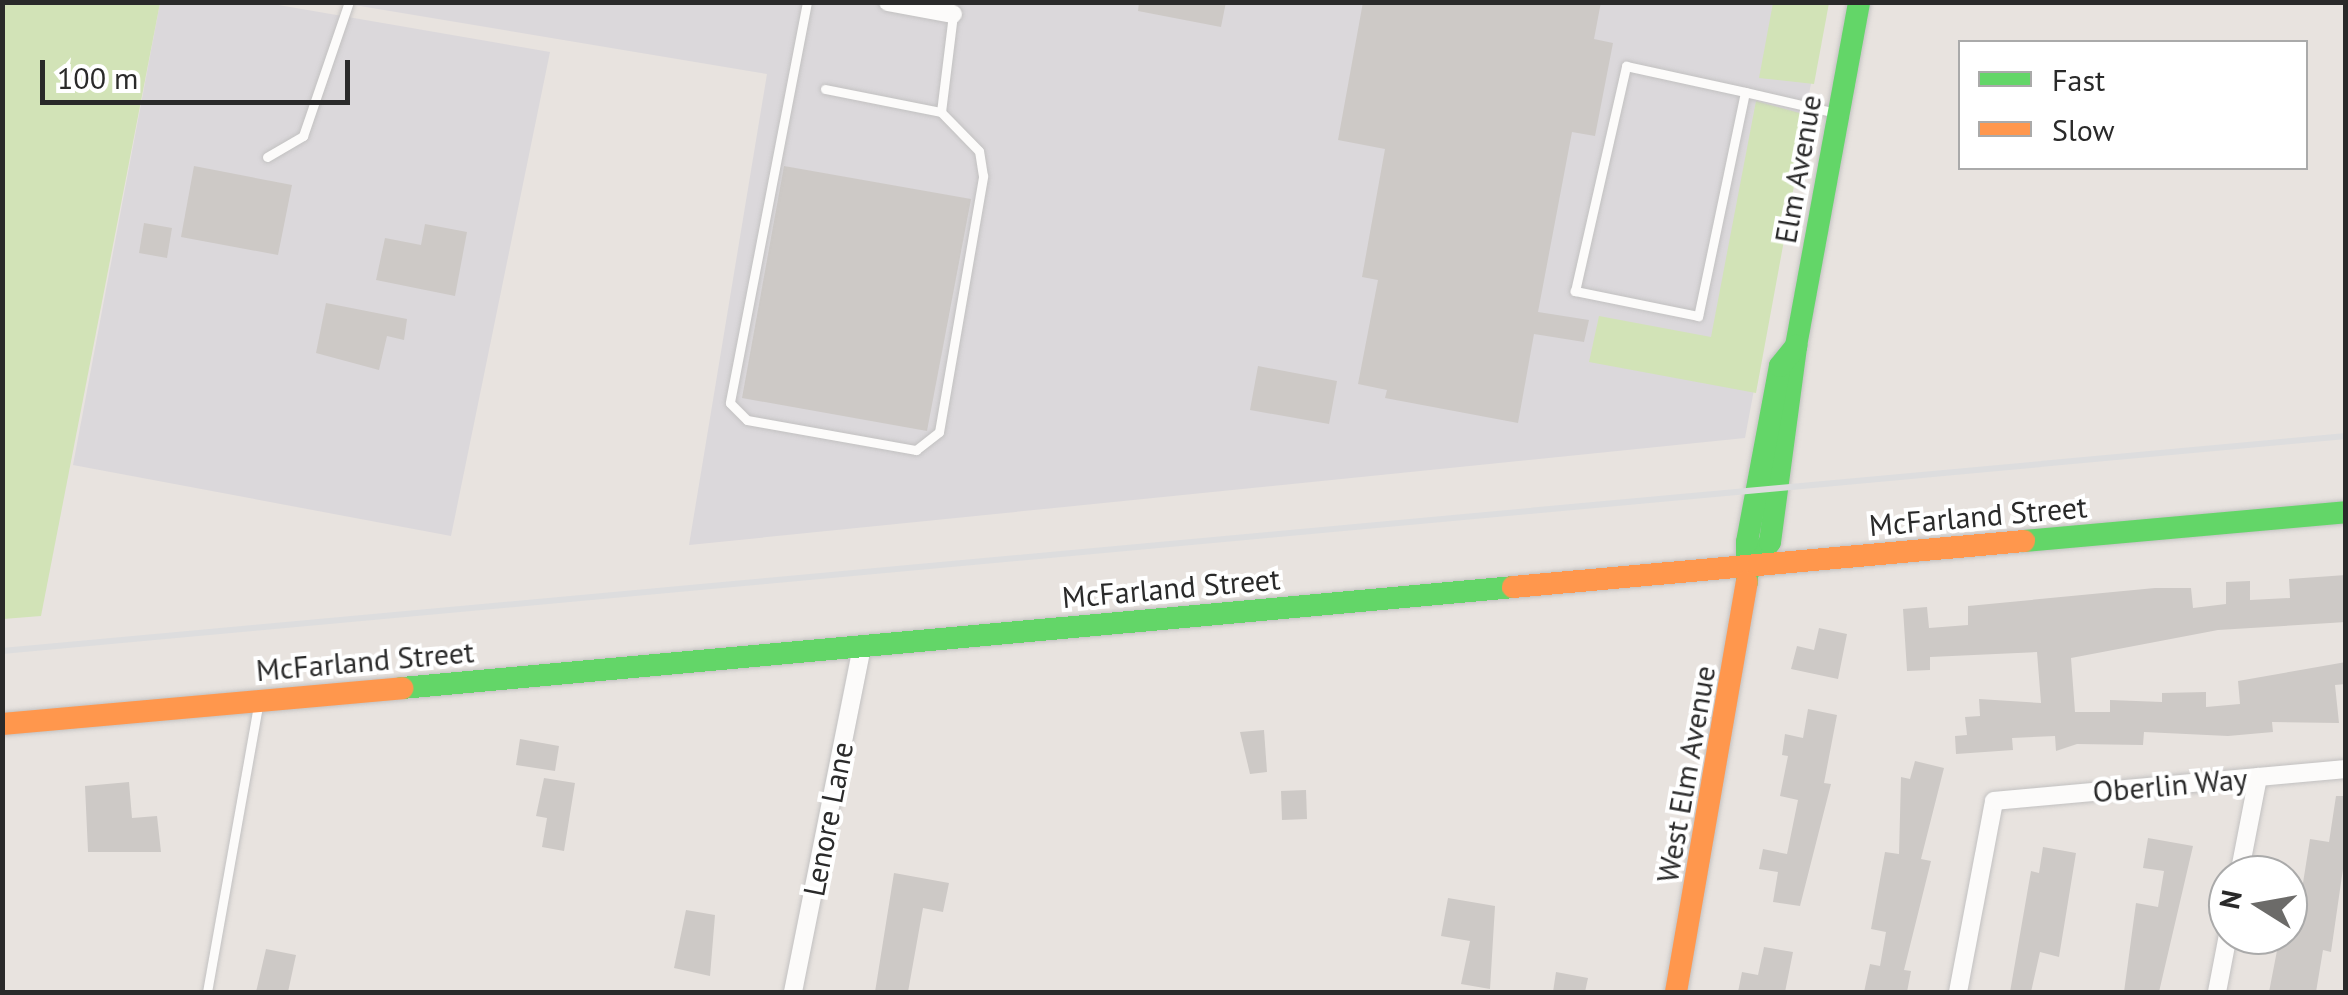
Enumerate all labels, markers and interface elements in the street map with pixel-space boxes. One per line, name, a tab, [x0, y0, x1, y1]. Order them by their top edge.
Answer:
scale bar	[45, 40, 355, 102]
legend	[1958, 40, 2308, 170]
text: 100 m	[57, 58, 138, 97]
text: Fast	[2052, 60, 2105, 99]
street label: Elm Avenue	[1767, 92, 1829, 246]
text: Slow	[2052, 110, 2115, 149]
street label: McFarland Street	[1868, 489, 2088, 543]
street label: McFarland Street	[1061, 561, 1281, 615]
street label: McFarland Street	[255, 634, 475, 688]
street label: West Elm Avenue	[1649, 662, 1723, 886]
street label: Lenore Lane	[795, 739, 861, 899]
street label: Oberlin Way	[2091, 760, 2249, 810]
north arrow	[2208, 855, 2308, 955]
text: N	[2210, 887, 2250, 912]

